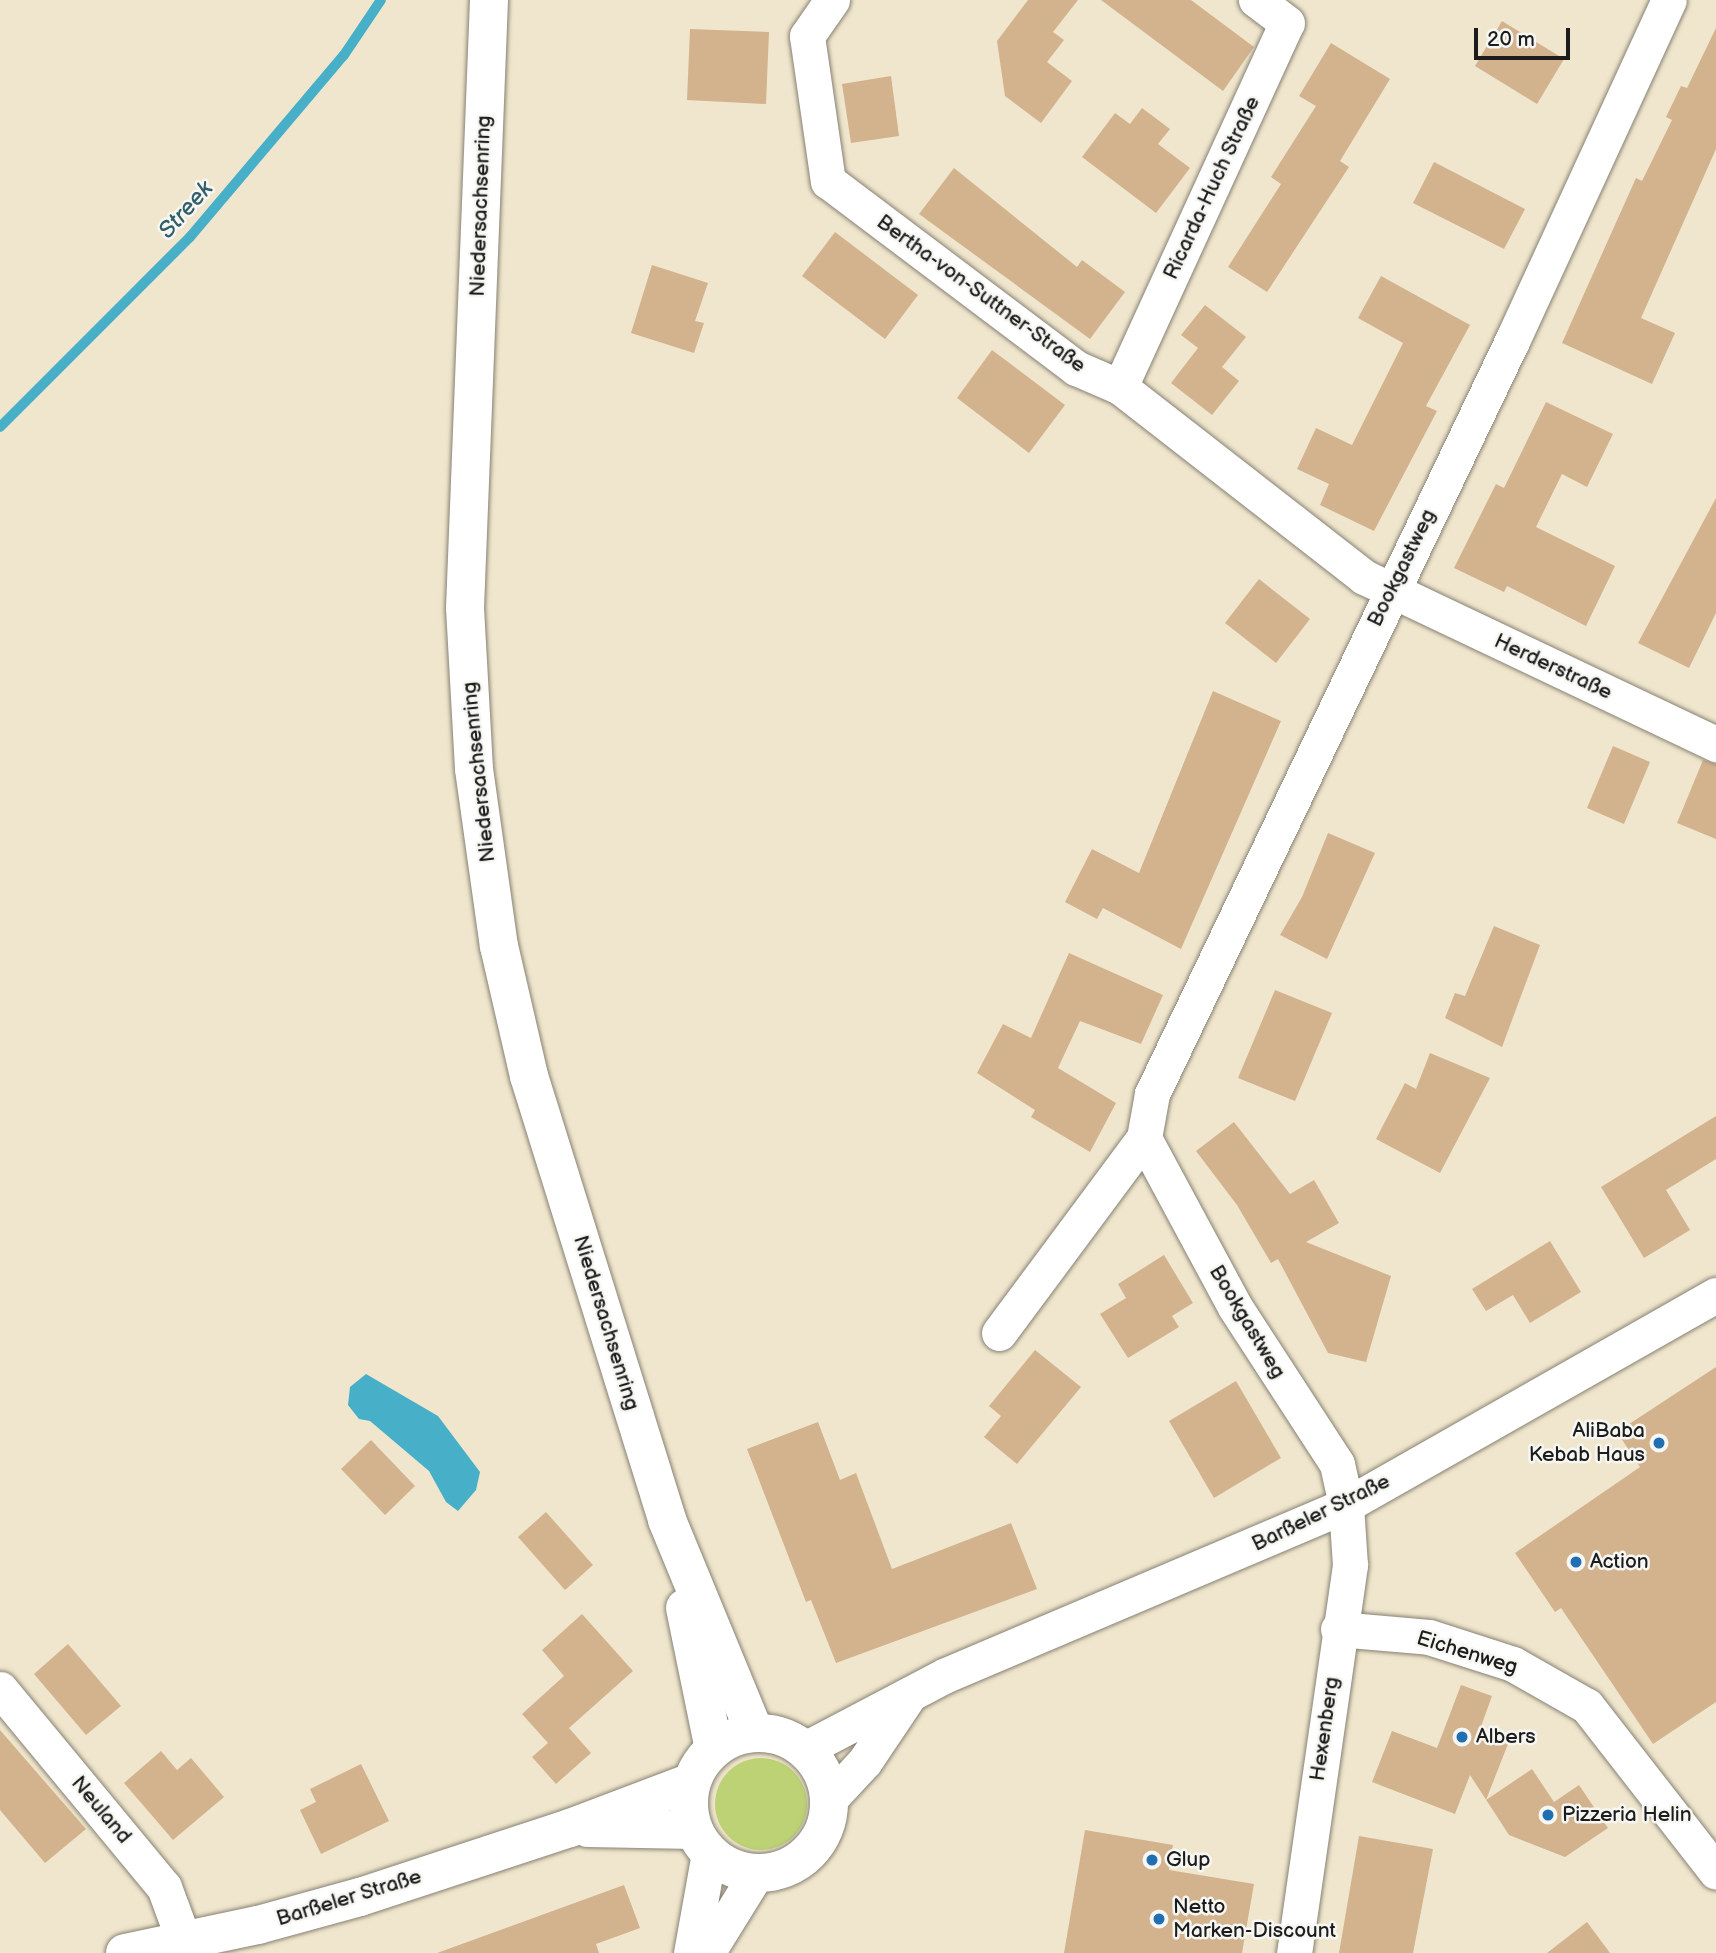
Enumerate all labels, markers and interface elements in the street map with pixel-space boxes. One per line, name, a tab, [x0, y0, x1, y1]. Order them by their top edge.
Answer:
scale bar	[1478, 14, 1574, 58]
text: 20 m	[1487, 27, 1535, 52]
street label: Ricarda-Huch Straße	[1158, 92, 1266, 284]
street label: Niedersachsenring	[465, 115, 497, 297]
water label: Streek	[153, 175, 219, 245]
street label: Bertha-von-Suttner-Straße	[872, 210, 1090, 378]
street label: Bookgastweg	[1363, 505, 1441, 631]
street label: Herderstraße	[1490, 629, 1616, 705]
street label: Niedersachsenring	[457, 680, 501, 864]
street label: Niedersachsenring	[567, 1233, 645, 1413]
street label: Bookgastweg	[1203, 1261, 1291, 1383]
place label: AliBaba Kebab Haus	[1529, 1418, 1645, 1468]
marker: AliBaba Kebab Haus	[1651, 1435, 1667, 1451]
street label: Barßeler Straße	[1248, 1469, 1394, 1557]
place label: Action	[1590, 1549, 1649, 1575]
marker: Action	[1568, 1554, 1584, 1570]
street label: Eichenweg	[1414, 1626, 1520, 1680]
street label: Hexenberg	[1305, 1675, 1345, 1783]
place label: Albers	[1476, 1724, 1536, 1750]
marker: Albers	[1454, 1729, 1470, 1745]
street label: Neuland	[66, 1771, 136, 1849]
place label: Pizzeria Helin	[1562, 1802, 1692, 1828]
marker: Pizzeria Helin	[1540, 1807, 1556, 1823]
place label: Glup	[1166, 1847, 1210, 1873]
marker: Glup	[1144, 1852, 1160, 1868]
street label: Barßeler Straße	[273, 1864, 425, 1932]
place label: Netto Marken-Discount	[1173, 1894, 1336, 1944]
marker: Netto Marken-Discount	[1151, 1911, 1167, 1927]

